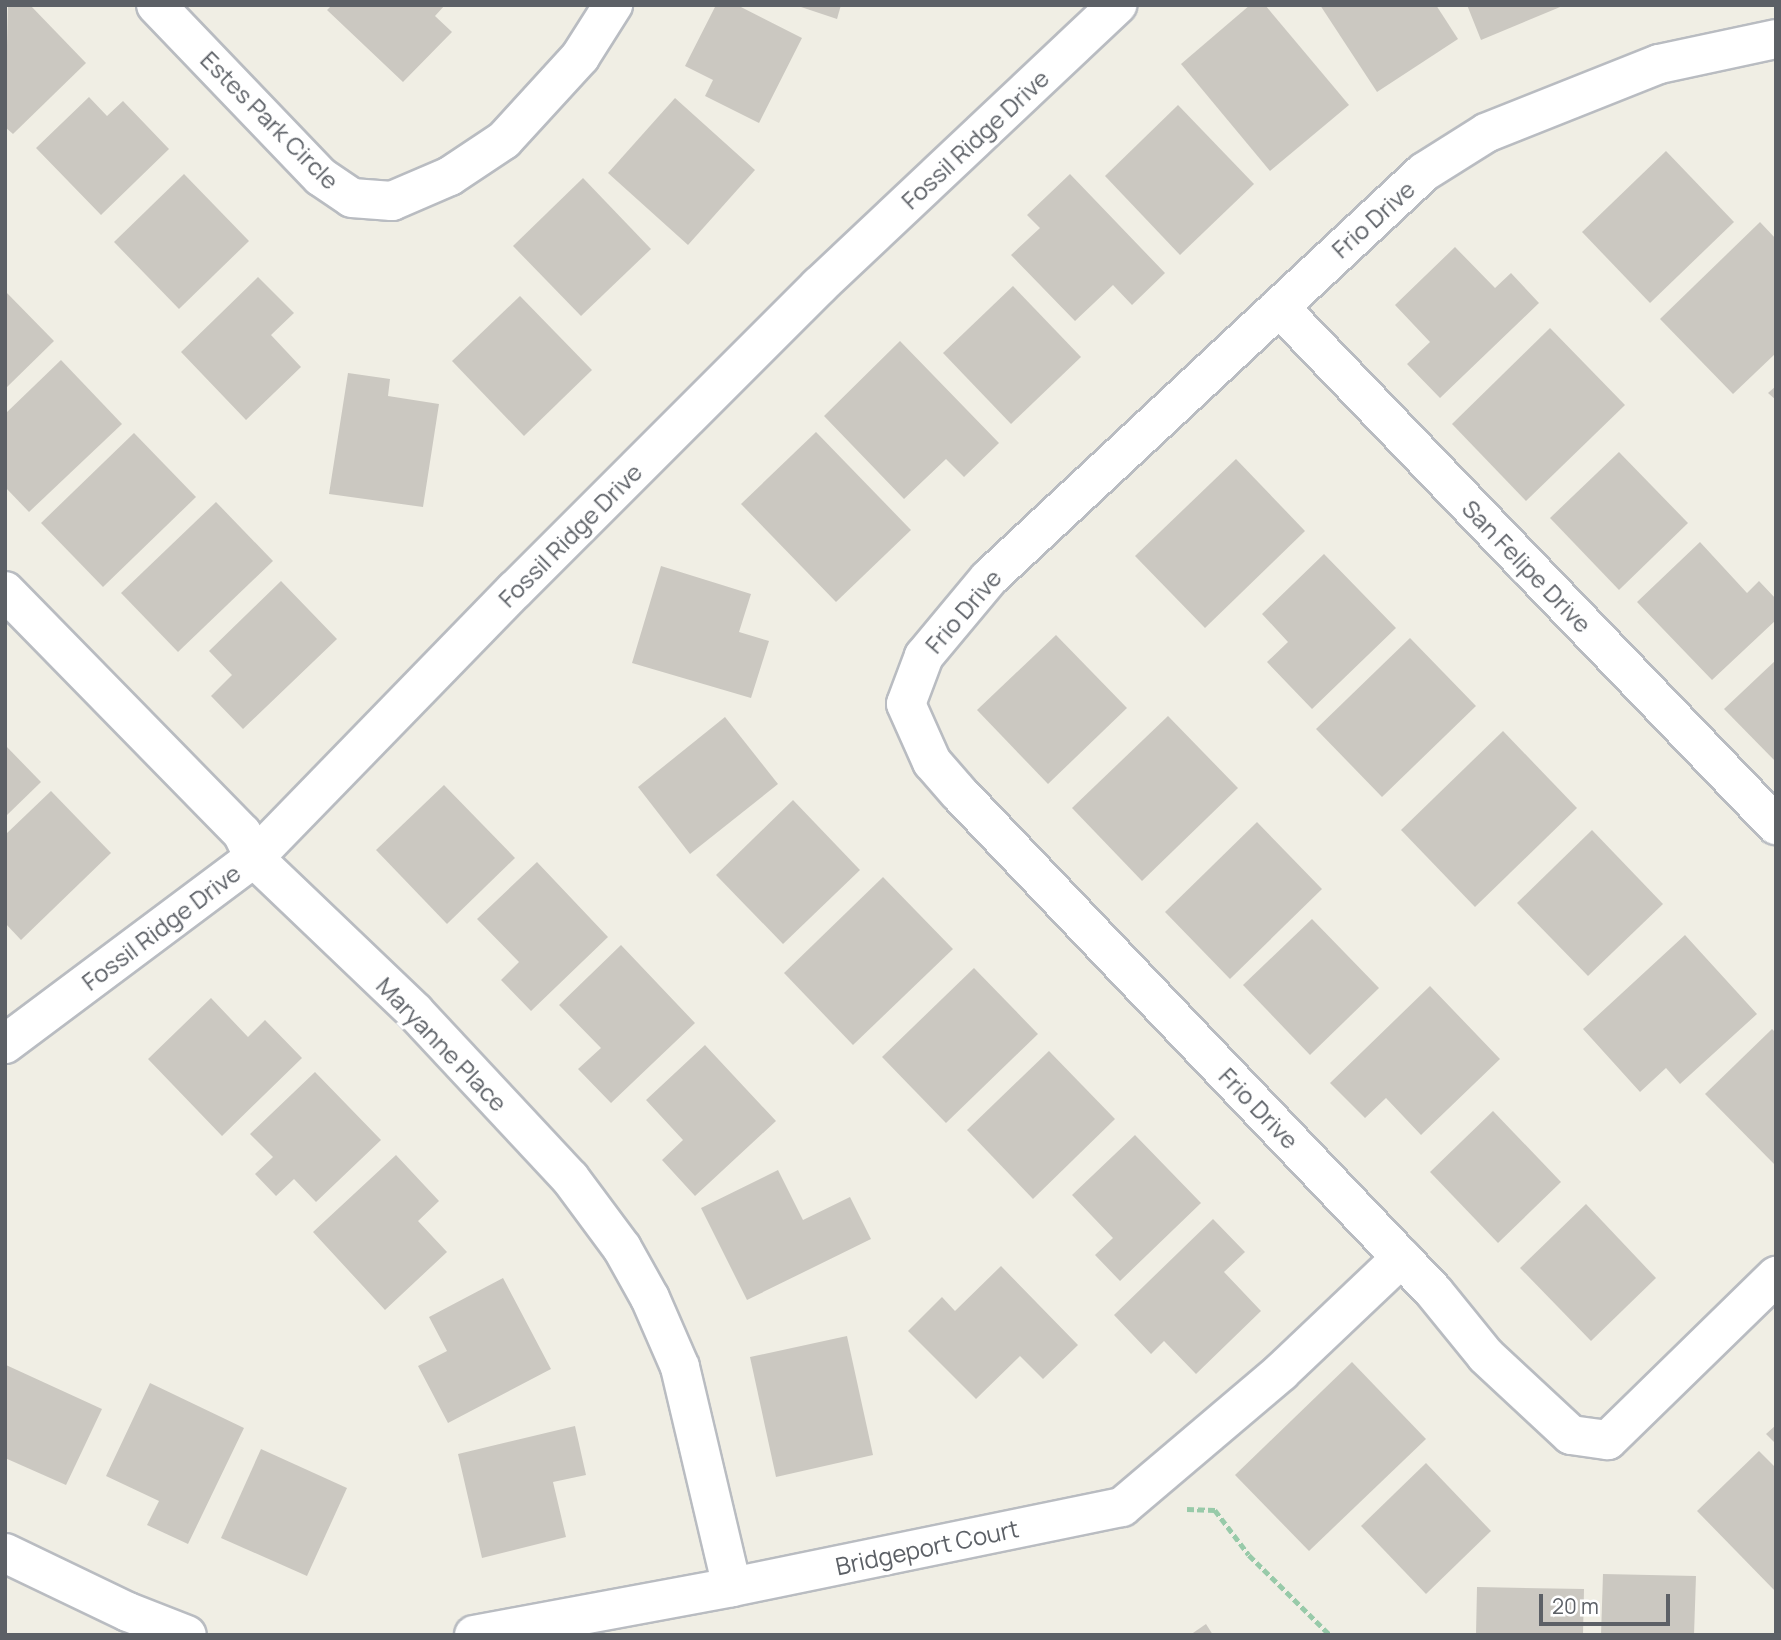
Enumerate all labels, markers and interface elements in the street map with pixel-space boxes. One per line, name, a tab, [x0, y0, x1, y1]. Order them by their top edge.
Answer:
street label: Estes Park Circle	[195, 45, 345, 195]
street label: Fossil Ridge Drive	[895, 63, 1055, 215]
street label: Frio Drive	[1326, 174, 1420, 264]
street label: Fossil Ridge Drive	[492, 457, 648, 613]
street label: San Felipe Drive	[1456, 494, 1598, 638]
street label: Frio Drive	[919, 563, 1007, 659]
street label: Fossil Ridge Drive	[76, 858, 246, 996]
street label: Maryanne Place	[371, 971, 513, 1117]
street label: Frio Drive	[1213, 1062, 1305, 1154]
street label: Bridgeport Court	[833, 1514, 1021, 1580]
scale bar	[1543, 1580, 1674, 1624]
text: 20 m	[1552, 1592, 1599, 1620]

